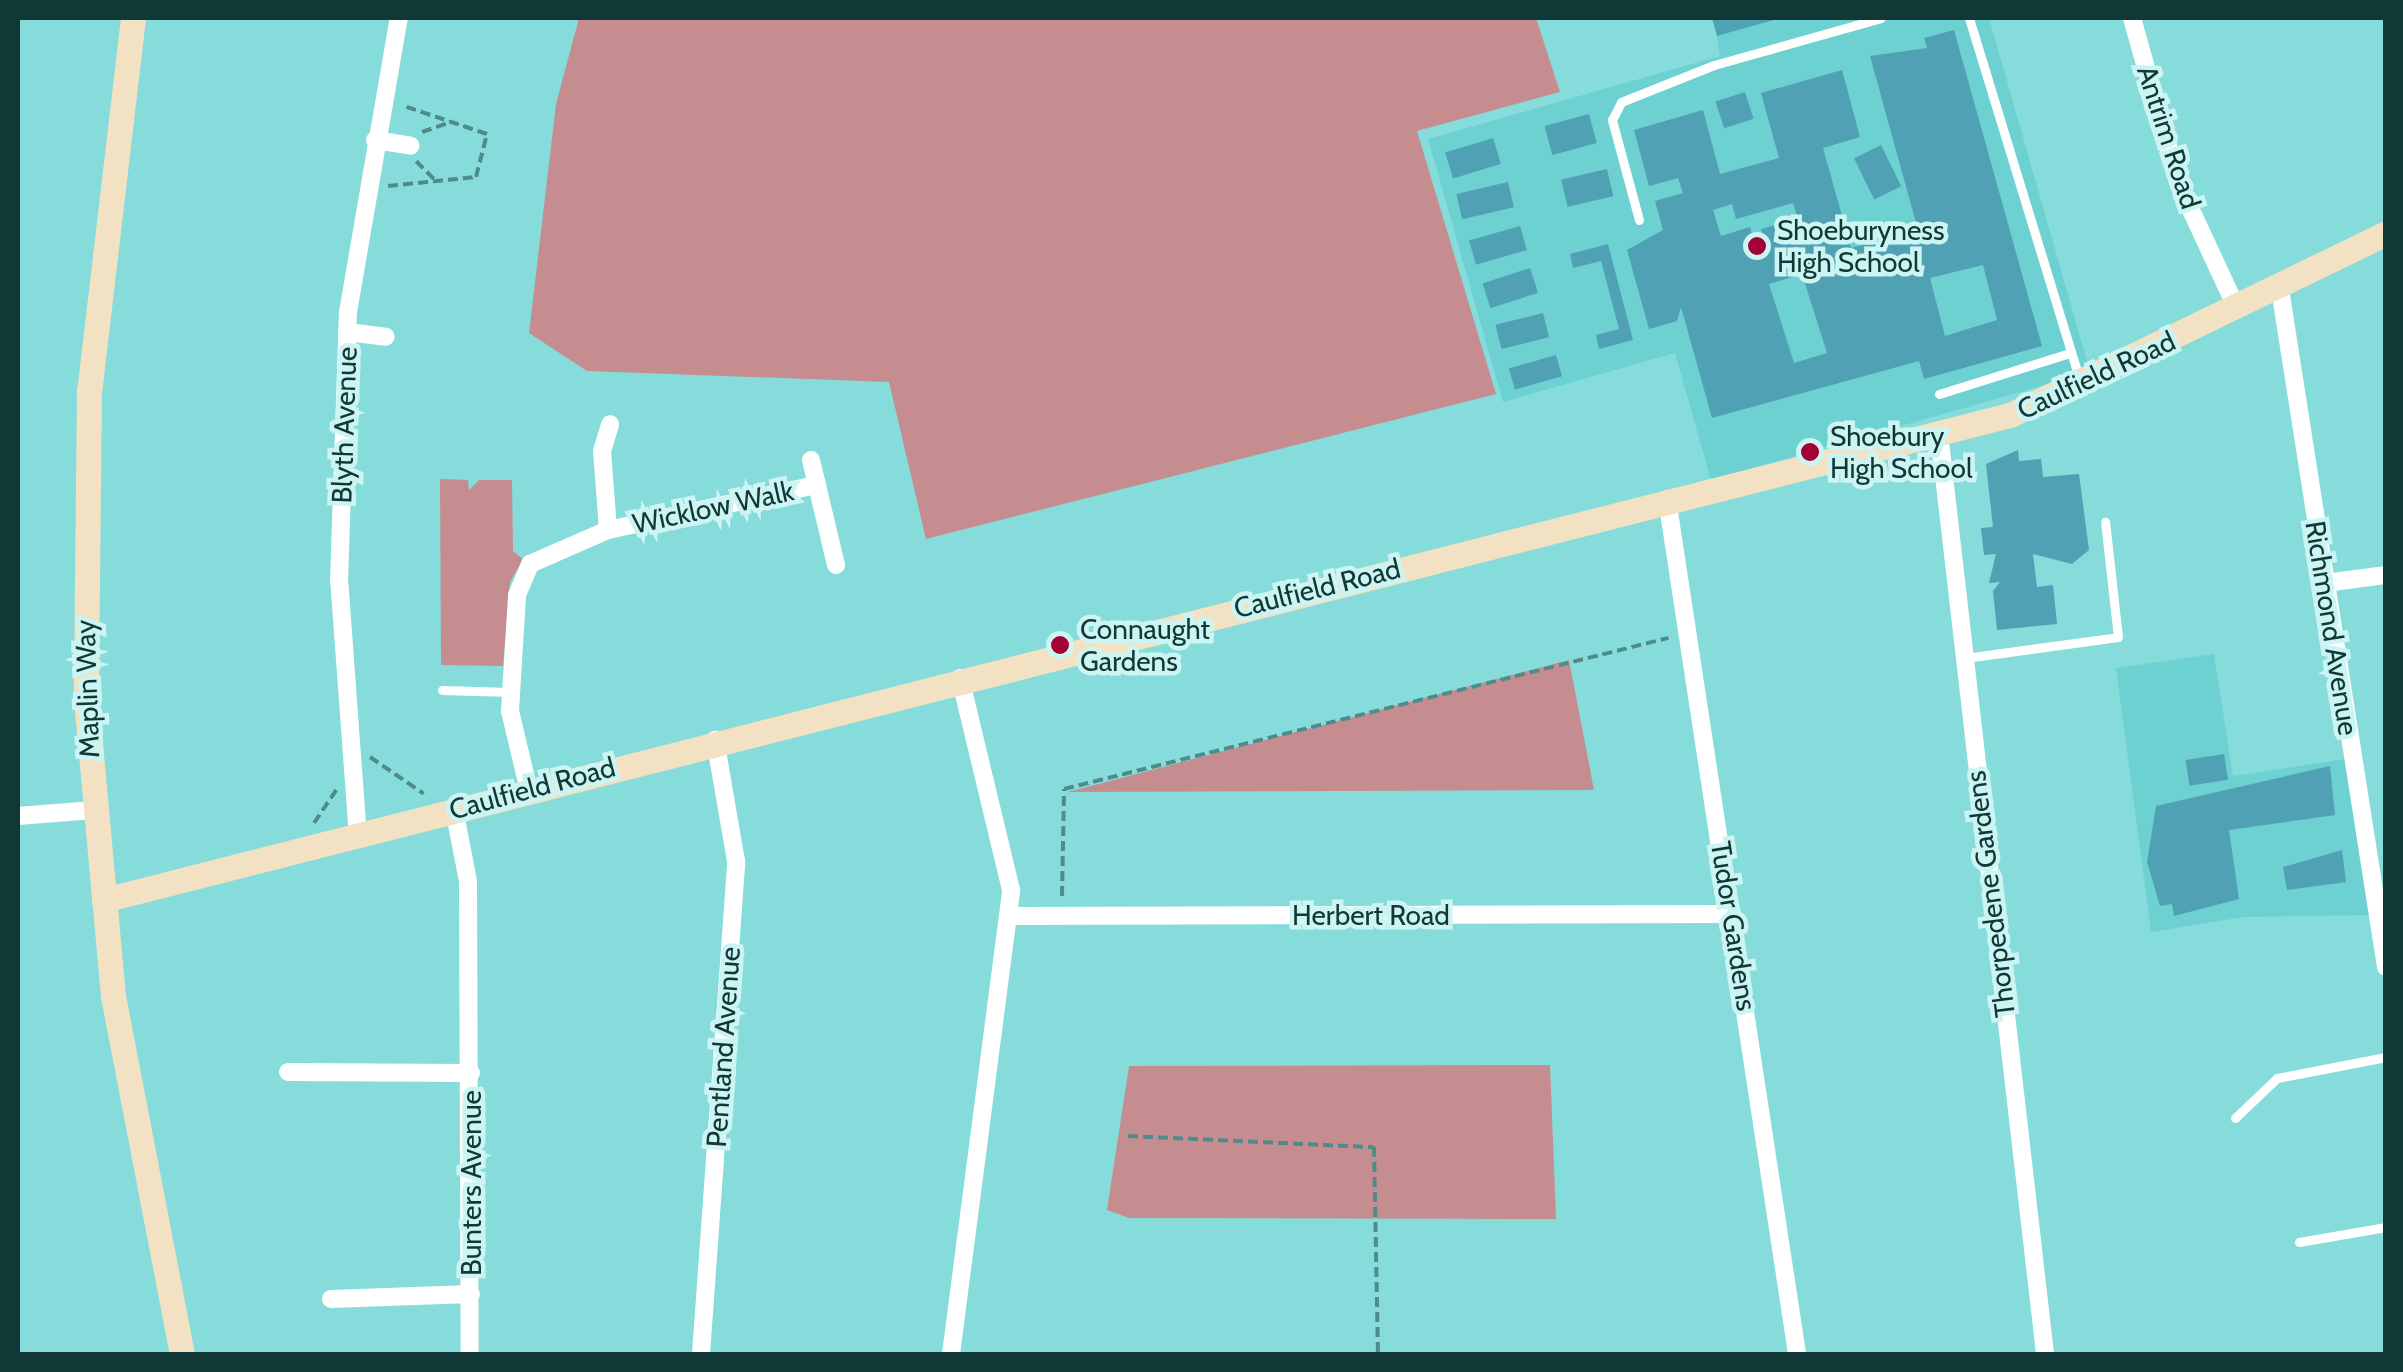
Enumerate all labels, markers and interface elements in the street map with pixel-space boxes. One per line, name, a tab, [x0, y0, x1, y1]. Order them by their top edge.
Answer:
street label: Antrim Road	[2130, 61, 2208, 213]
place label: Shoeburyness High School	[1777, 213, 1944, 279]
marker: Shoeburyness High School	[1746, 235, 1768, 257]
street label: Caulfield Road	[2012, 324, 2180, 426]
street label: Blyth Avenue	[324, 346, 364, 504]
place label: Shoebury High School	[1830, 419, 1973, 485]
marker: Shoebury High School	[1799, 441, 1821, 463]
street label: Wicklow Walk	[629, 474, 797, 540]
street label: Richmond Avenue	[2298, 518, 2366, 738]
street label: Caulfield Road	[1230, 551, 1404, 625]
place label: Connaught Gardens	[1080, 612, 1210, 678]
street label: Maplin Way	[68, 619, 106, 759]
marker: Connaught Gardens	[1049, 634, 1071, 656]
street label: Caulfield Road	[445, 750, 619, 826]
street label: Thorpedene Gardens	[1958, 769, 2022, 1019]
street label: Tudor Gardens	[1704, 839, 1764, 1013]
street label: Herbert Road	[1292, 898, 1450, 932]
street label: Pentland Avenue	[699, 945, 747, 1149]
street label: Bunters Avenue	[454, 1090, 488, 1276]

